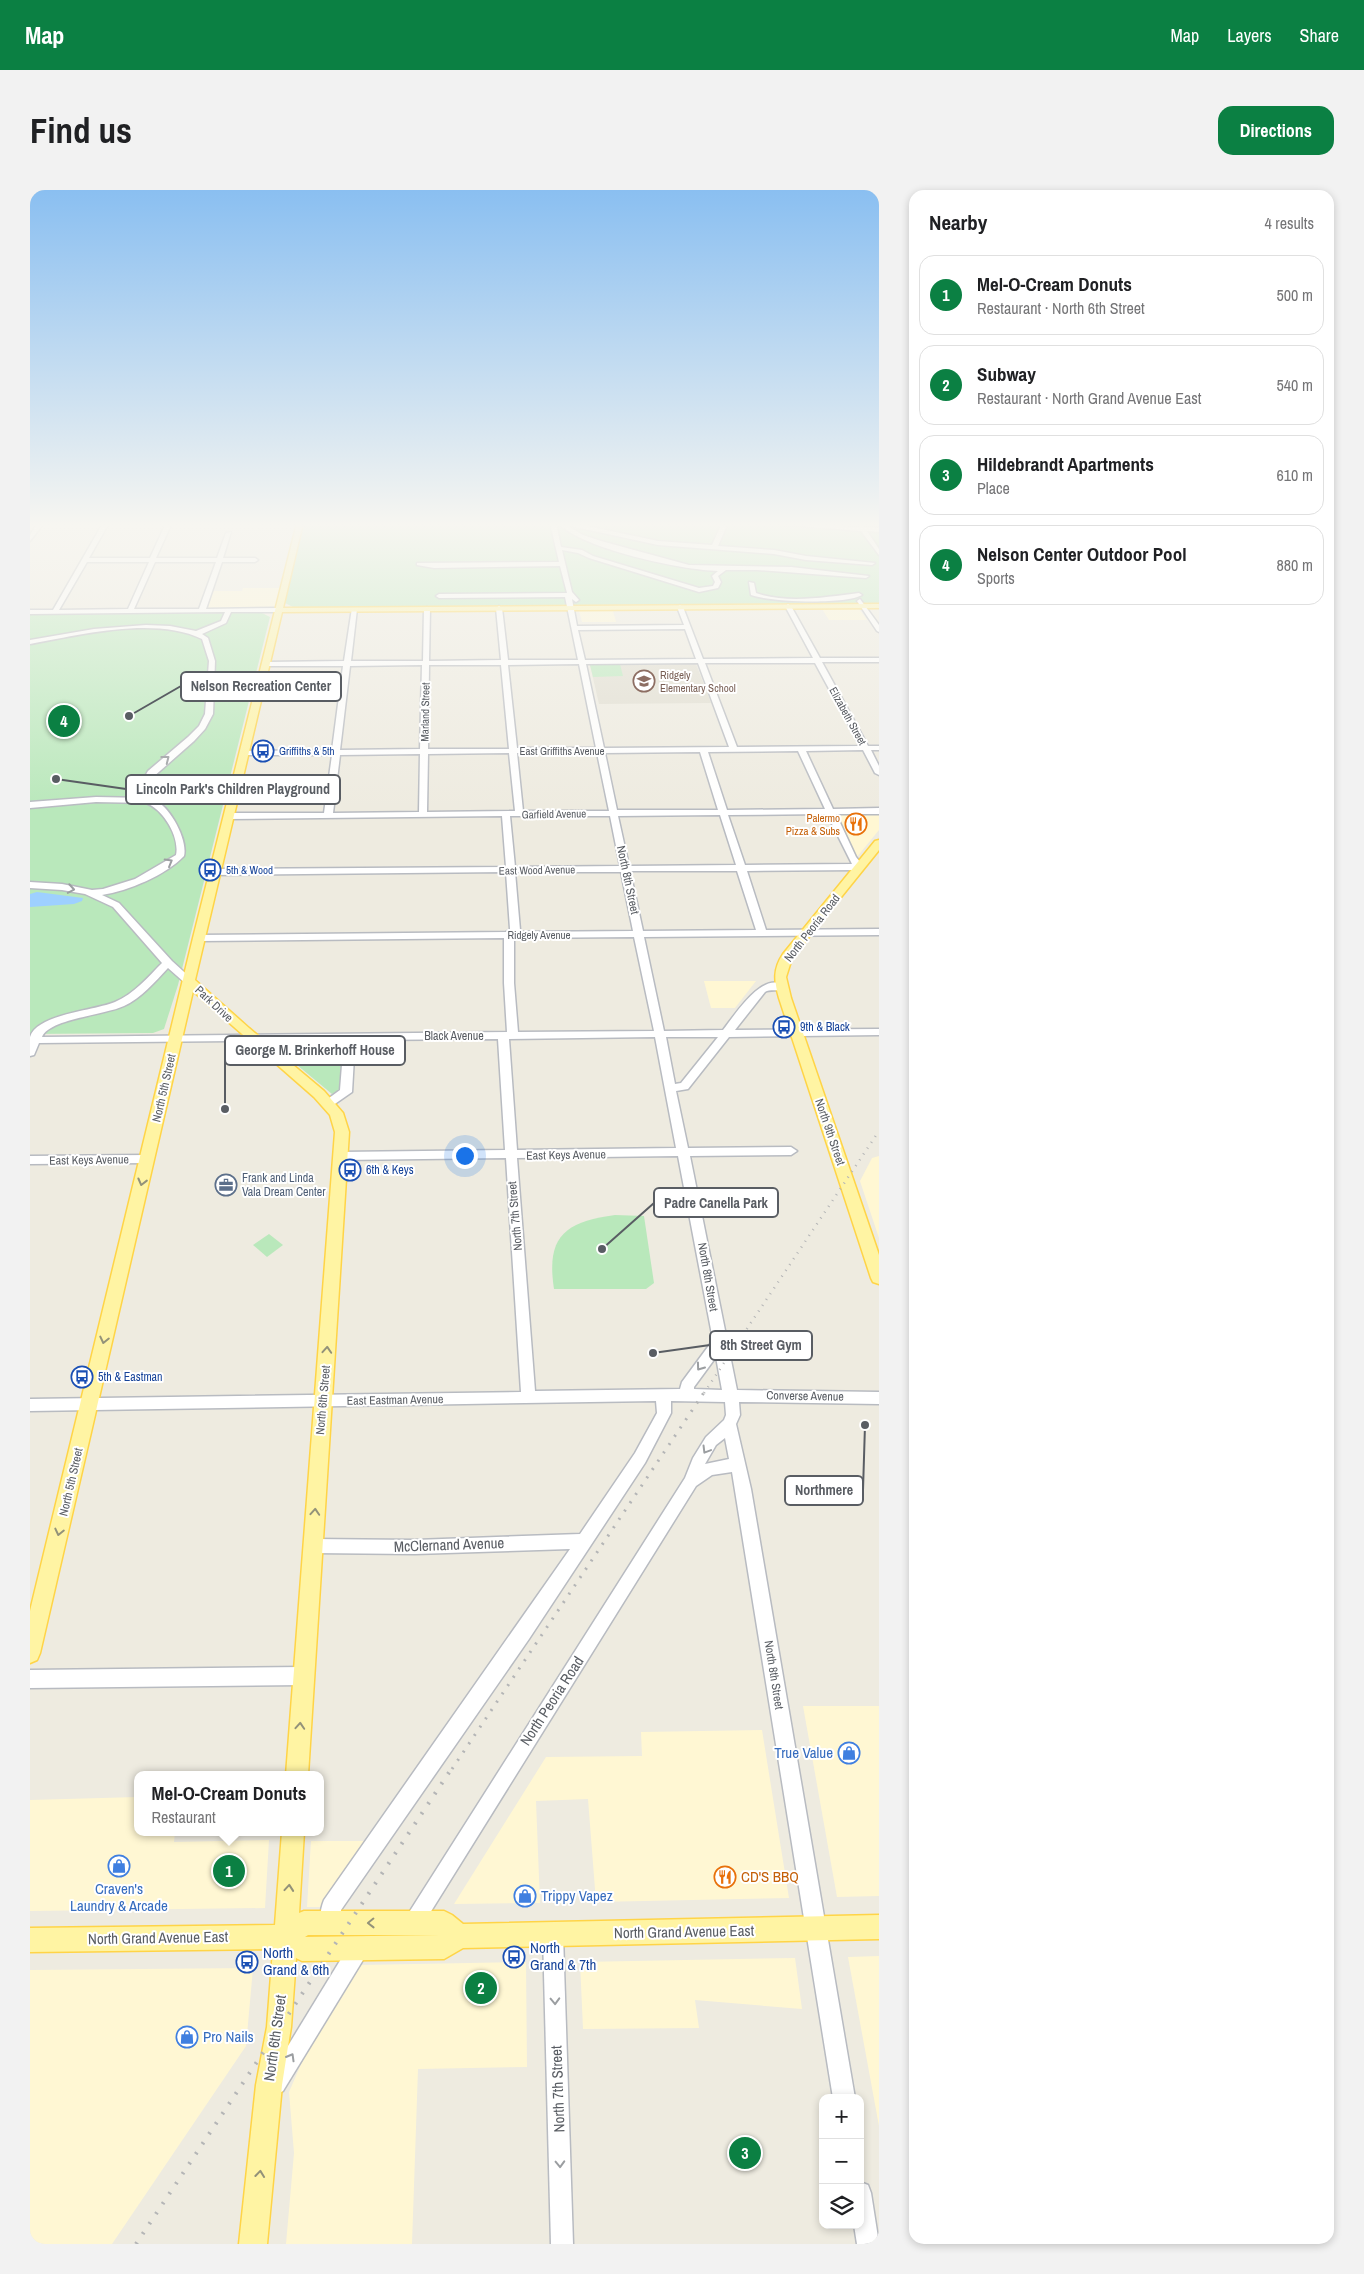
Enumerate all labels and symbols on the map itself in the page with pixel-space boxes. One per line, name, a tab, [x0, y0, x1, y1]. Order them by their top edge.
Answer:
place label: Ridgely Elementary School	[660, 668, 736, 695]
school or university icon: Ridgely Elementary School	[632, 669, 656, 693]
callout: Nelson Recreation Center	[181, 672, 341, 701]
text: Nelson Recreation Center	[191, 677, 332, 695]
street label: Marland Street	[417, 682, 433, 742]
street label: Elizabeth Street	[826, 685, 870, 748]
pin: 4	[48, 702, 80, 740]
bus stop icon: Griffiths & 5th	[251, 739, 275, 763]
place label: Griffiths & 5th	[279, 744, 335, 758]
street label: East Griffiths Avenue	[520, 744, 604, 758]
one-way arrow	[160, 756, 169, 765]
callout: Lincoln Park's Children Playground	[126, 775, 340, 804]
text: Lincoln Park's Children Playground	[136, 780, 330, 798]
street label: Garfield Avenue	[522, 806, 586, 822]
place label: Palermo Pizza & Subs	[786, 811, 840, 838]
restaurant icon: Palermo Pizza & Subs	[844, 812, 868, 836]
street label: North 8th Street	[613, 844, 643, 916]
bus stop icon: 5th & Wood	[198, 858, 222, 882]
one-way arrow	[164, 859, 173, 869]
street label: East Wood Avenue	[499, 862, 575, 878]
place label: 5th & Wood	[226, 863, 273, 877]
one-way arrow	[67, 883, 75, 893]
street label: North Peoria Road	[780, 891, 844, 965]
street label: Ridgely Avenue	[507, 928, 571, 942]
street label: Park Drive	[192, 982, 236, 1026]
bus stop icon: 9th & Black	[772, 1015, 796, 1039]
place label: 9th & Black	[800, 1019, 850, 1035]
street label: Black Avenue	[424, 1028, 484, 1044]
callout: George M. Brinkerhoff House	[225, 1036, 405, 1065]
text: George M. Brinkerhoff House	[235, 1041, 395, 1059]
street label: North 5th Street	[148, 1052, 180, 1124]
street label: North 9th Street	[811, 1097, 849, 1168]
your location	[452, 1143, 478, 1169]
street label: East Keys Avenue	[526, 1146, 606, 1164]
street label: East Keys Avenue	[49, 1151, 129, 1169]
bus stop icon: 6th & Keys	[338, 1158, 362, 1182]
place label: 6th & Keys	[366, 1162, 414, 1178]
place label: Frank and Linda Vala Dream Center	[242, 1170, 326, 1200]
office icon: Frank and Linda Vala Dream Center	[214, 1173, 238, 1197]
one-way arrow	[137, 1177, 148, 1186]
street label: North 7th Street	[504, 1180, 526, 1251]
callout: Padre Canella Park	[654, 1188, 778, 1217]
text: Padre Canella Park	[664, 1194, 769, 1212]
street label: North 8th Street	[694, 1241, 722, 1313]
callout: 8th Street Gym	[710, 1331, 812, 1360]
one-way arrow	[99, 1335, 110, 1344]
text: 8th Street Gym	[720, 1336, 802, 1354]
one-way arrow	[322, 1345, 333, 1353]
one-way arrow	[697, 1361, 706, 1371]
street label: North 6th Street	[312, 1364, 334, 1435]
bus stop icon: 5th & Eastman	[70, 1365, 94, 1389]
place label: 5th & Eastman	[98, 1369, 163, 1385]
street label: Converse Avenue	[766, 1387, 844, 1405]
street label: East Eastman Avenue	[347, 1391, 443, 1409]
one-way arrow	[702, 1444, 712, 1453]
street label: North 5th Street	[55, 1446, 87, 1518]
callout: Northmere	[785, 1476, 863, 1505]
text: Northmere	[795, 1481, 853, 1499]
one-way arrow	[309, 1507, 320, 1515]
one-way arrow	[54, 1528, 65, 1537]
street label: McClernand Avenue	[393, 1532, 505, 1557]
street label: North 8th Street	[761, 1639, 787, 1711]
street label: North Peoria Road	[515, 1652, 588, 1749]
one-way arrow	[294, 1722, 305, 1730]
shop icon: True Value	[837, 1741, 861, 1765]
place label: True Value	[774, 1742, 833, 1763]
pin: 1	[213, 1852, 245, 1890]
shop icon: Craven's Laundry & Arcade	[107, 1854, 131, 1878]
restaurant icon: CD'S BBQ	[713, 1865, 737, 1889]
place label: CD'S BBQ	[741, 1866, 799, 1887]
place label: Craven's Laundry & Arcade	[70, 1878, 168, 1916]
one-way arrow	[283, 1884, 294, 1892]
shop icon: Trippy Vapez	[513, 1884, 537, 1908]
place label: Trippy Vapez	[541, 1885, 613, 1906]
one-way arrow	[367, 1918, 374, 1928]
street label: North Grand Avenue East	[614, 1920, 755, 1943]
street label: North Grand Avenue East	[88, 1926, 229, 1949]
place label: North Grand & 7th	[530, 1937, 596, 1975]
place label: North Grand & 6th	[263, 1942, 329, 1980]
bus stop icon: North Grand & 7th	[502, 1945, 526, 1969]
bus stop icon: North Grand & 6th	[235, 1950, 259, 1974]
pin: 2	[465, 1969, 497, 2007]
street label: North 6th Street	[258, 1993, 291, 2082]
one-way arrow	[550, 1998, 560, 2005]
shop icon: Pro Nails	[175, 2025, 199, 2049]
place label: Pro Nails	[203, 2026, 254, 2047]
street label: North 7th Street	[545, 2045, 570, 2133]
one-way arrow	[285, 2054, 295, 2063]
pin: 3	[729, 2134, 761, 2172]
one-way arrow	[554, 2160, 565, 2168]
one-way arrow	[254, 2170, 265, 2178]

